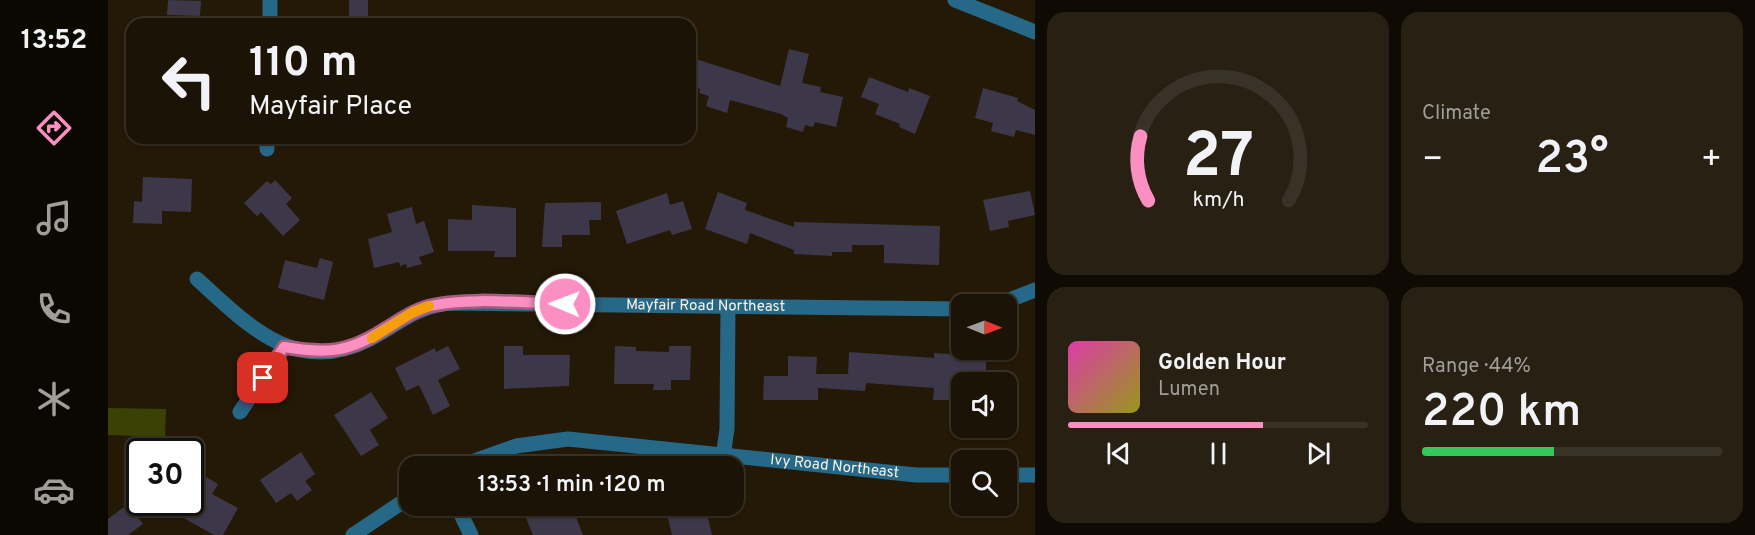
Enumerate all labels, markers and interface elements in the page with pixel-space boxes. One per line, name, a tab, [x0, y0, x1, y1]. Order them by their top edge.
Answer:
text: 13:52	[21, 24, 87, 58]
text: 110 m	[249, 38, 358, 91]
icon: left	[150, 42, 228, 120]
text: Mayfair Place	[249, 90, 412, 124]
text: Climate	[1422, 101, 1491, 127]
icon: directions	[33, 107, 75, 149]
text: 27	[1182, 120, 1254, 199]
text: 23°	[1535, 132, 1609, 189]
text: −	[1422, 140, 1443, 182]
text: +	[1701, 140, 1722, 182]
text: km/h	[1192, 187, 1244, 214]
icon: music	[33, 197, 75, 239]
position arrow	[533, 272, 597, 336]
icon: phone	[33, 288, 75, 330]
north arrow	[951, 294, 1017, 360]
map controls	[951, 294, 1017, 516]
street label: Mayfair Road Northeast	[626, 296, 785, 316]
text: Golden Hour	[1158, 350, 1286, 377]
pin	[237, 352, 288, 403]
text: Range · 44%	[1422, 354, 1531, 380]
icon: arrive	[246, 361, 279, 394]
button: sound	[951, 372, 1017, 438]
text: Lumen	[1158, 377, 1220, 403]
icon: climate	[33, 378, 75, 420]
text: 220 km	[1422, 385, 1581, 442]
icon: previous	[1102, 437, 1135, 470]
icon: pause	[1202, 437, 1235, 470]
icon: next	[1302, 437, 1335, 470]
speed limit sign: 30	[126, 438, 204, 516]
street label: Ivy Road Northeast	[769, 450, 900, 483]
button: search	[951, 450, 1017, 516]
icon: car	[33, 469, 75, 511]
text: 13:53 · 1 min · 120 m	[477, 472, 666, 499]

